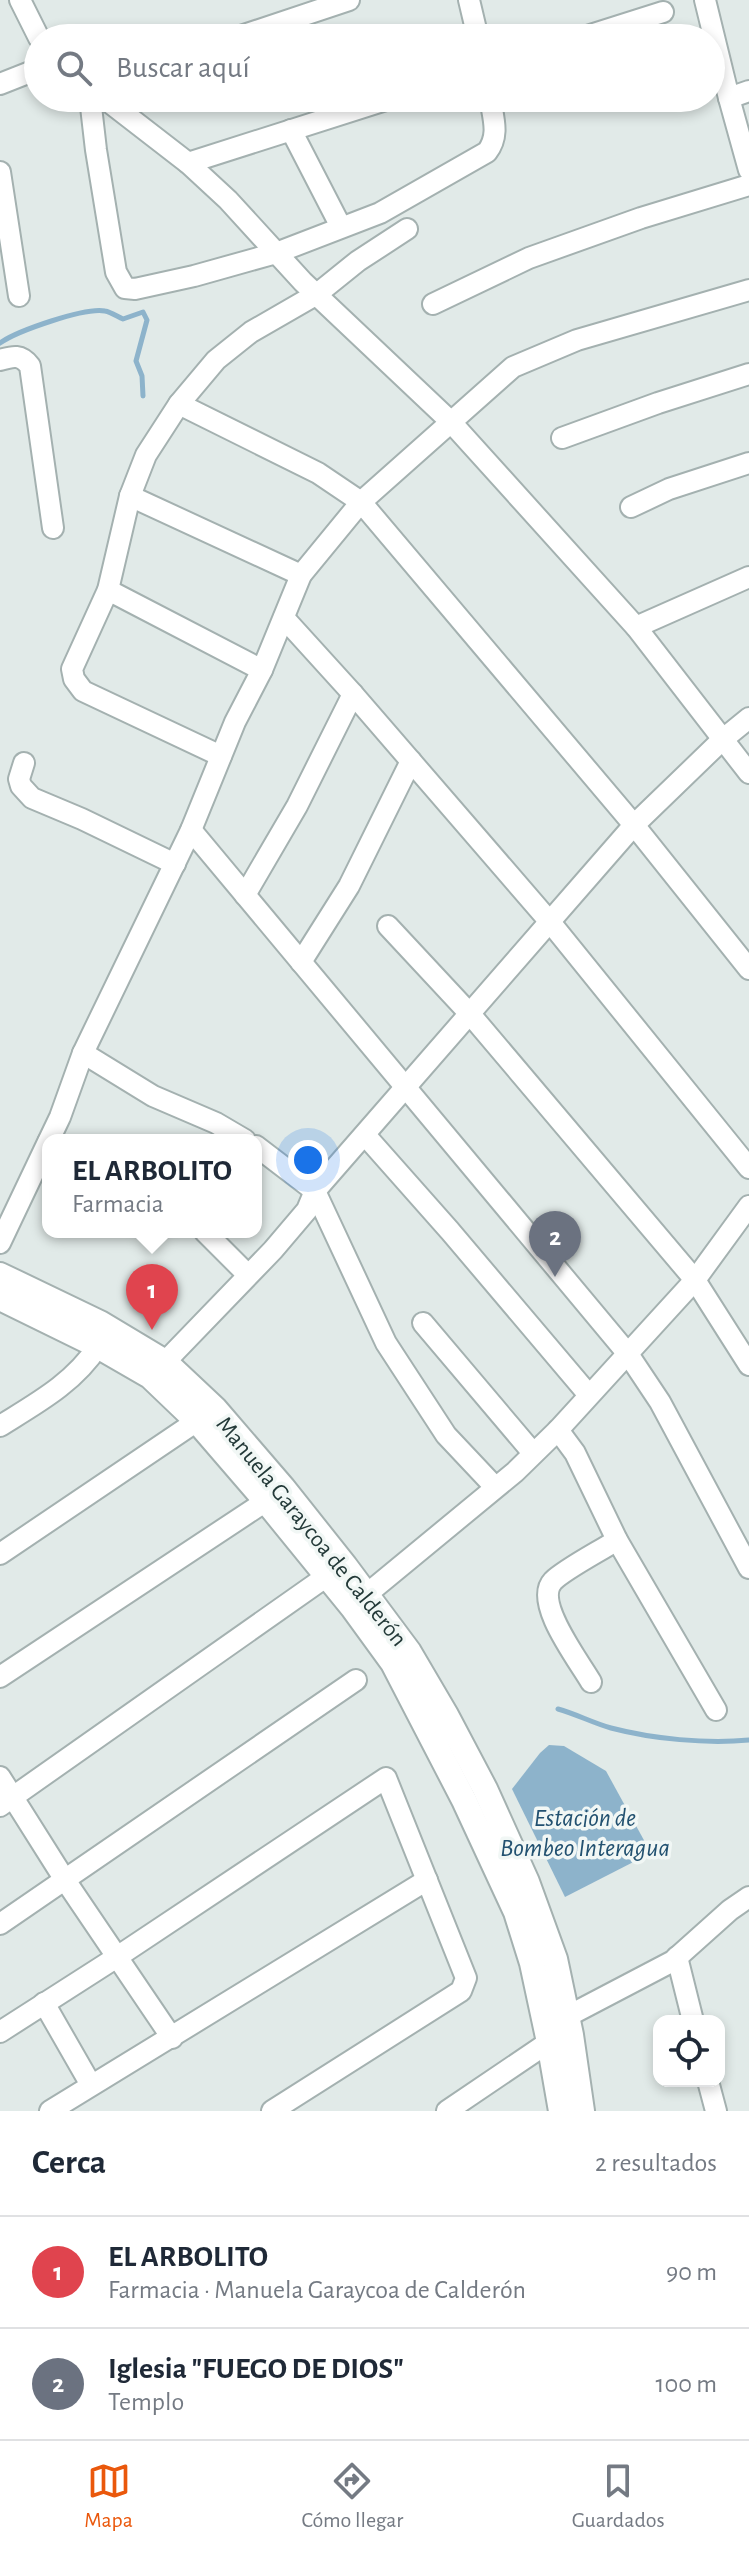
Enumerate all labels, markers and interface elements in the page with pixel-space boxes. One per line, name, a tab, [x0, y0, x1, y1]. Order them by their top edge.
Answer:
search box	[24, 24, 725, 112]
icon: search	[52, 46, 96, 90]
text: Buscar aquí	[116, 53, 250, 83]
popup	[42, 1134, 262, 1238]
your location	[288, 1140, 328, 1180]
text: EL ARBOLITO	[72, 1156, 232, 1186]
text: Farmacia	[72, 1191, 164, 1217]
pin: 2	[529, 1211, 581, 1277]
pin: 1	[126, 1264, 178, 1330]
street label: Manuela Garaycoa de Calderón	[211, 1412, 411, 1651]
water label: Estación de Bombeo Interagua	[500, 1805, 670, 1861]
map controls	[653, 2015, 725, 2087]
button: locate	[653, 2015, 725, 2087]
text: Cerca	[32, 2146, 106, 2180]
text: 2 resultados	[595, 2150, 717, 2176]
text: EL ARBOLITO	[108, 2242, 268, 2272]
text: 1	[53, 2259, 63, 2285]
text: 90 m	[666, 2259, 717, 2285]
text: Farmacia · Manuela Garaycoa de Calderón	[108, 2277, 526, 2303]
text: Iglesia "FUEGO DE DIOS"	[108, 2354, 404, 2384]
text: 2	[52, 2371, 64, 2397]
text: 100 m	[656, 2371, 717, 2397]
text: Templo	[108, 2389, 184, 2415]
tab: Mapa	[84, 2459, 133, 2533]
tab: Cómo llegar	[301, 2459, 403, 2533]
tab: Guardados	[572, 2459, 665, 2533]

